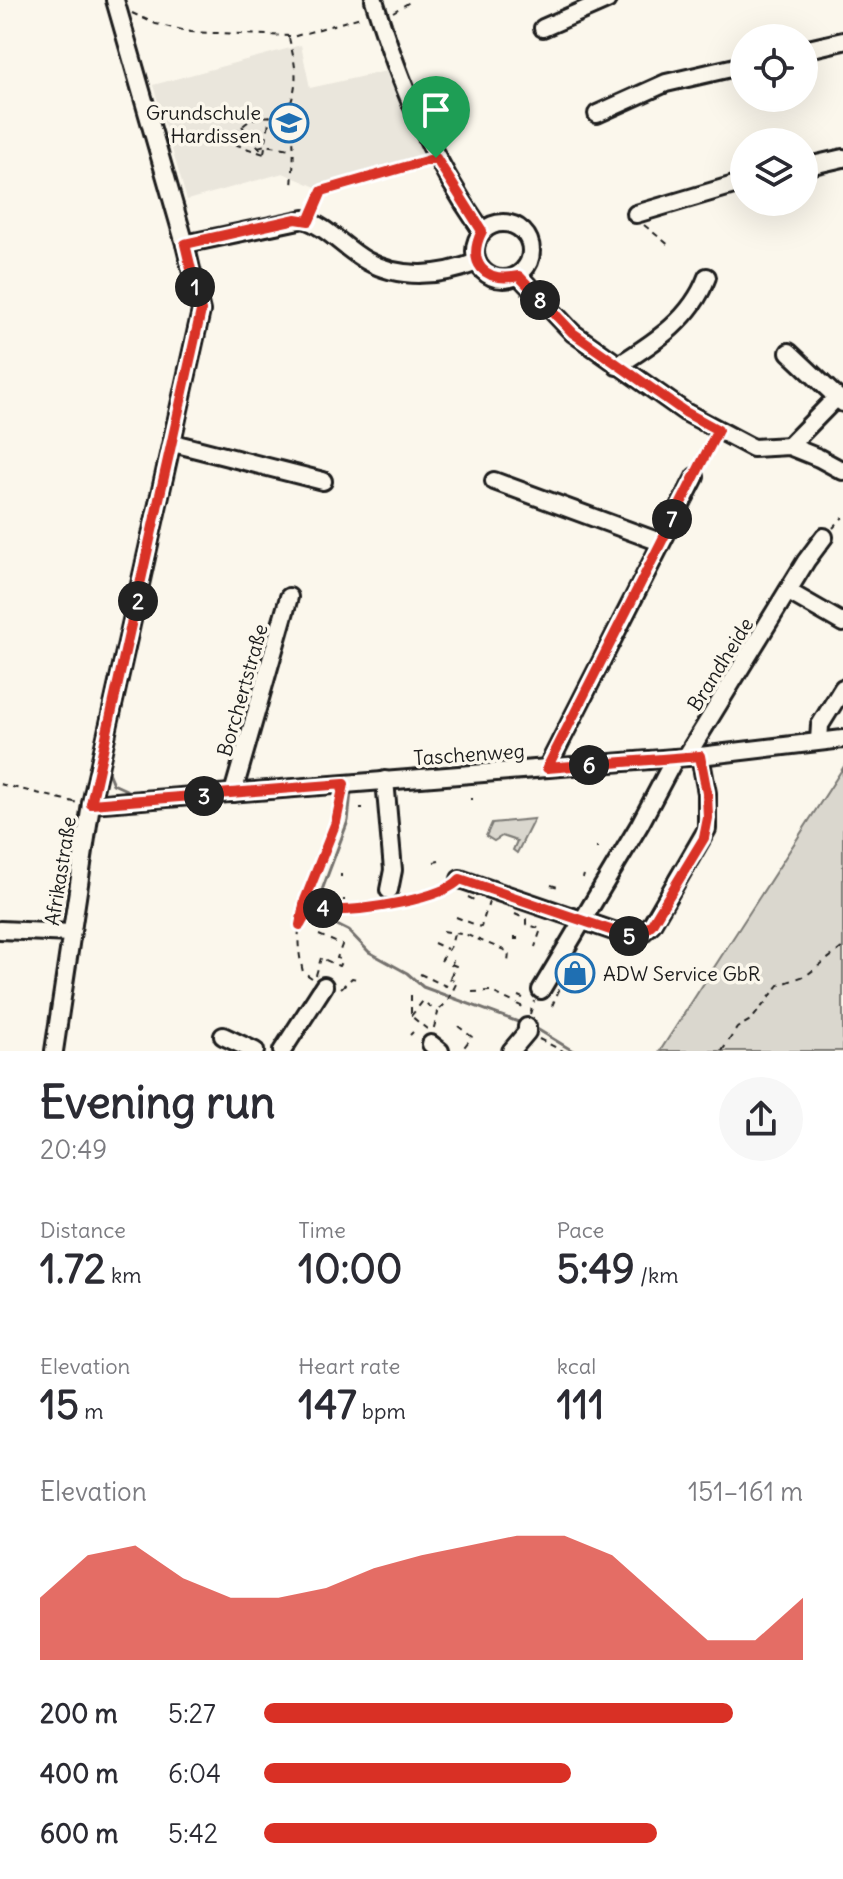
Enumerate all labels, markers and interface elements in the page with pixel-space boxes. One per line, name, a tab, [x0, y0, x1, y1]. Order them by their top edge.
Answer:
map controls	[730, 24, 818, 216]
button: locate	[730, 24, 818, 112]
pin	[402, 76, 470, 158]
icon: arrive	[414, 88, 458, 132]
place label: Grundschule Hardissen	[146, 100, 261, 148]
school or university icon: Grundschule Hardissen	[268, 102, 310, 144]
button: layers	[730, 128, 818, 216]
pin: 1	[175, 267, 215, 307]
text: 1	[191, 273, 199, 301]
pin: 8	[520, 280, 560, 320]
text: 8	[534, 286, 546, 314]
pin: 7	[652, 499, 692, 539]
text: 7	[667, 505, 677, 533]
pin: 2	[118, 581, 158, 621]
text: 2	[132, 587, 144, 615]
street label: Brandheide	[682, 613, 758, 715]
street label: Borchertstraße	[211, 621, 273, 759]
street label: Taschenweg	[413, 738, 525, 770]
pin: 6	[569, 745, 609, 785]
text: 6	[583, 751, 595, 779]
pin: 3	[184, 776, 224, 816]
text: 3	[198, 782, 210, 810]
street label: Afrikastraße	[39, 815, 81, 927]
pin: 4	[303, 888, 343, 928]
text: 4	[317, 894, 329, 922]
pin: 5	[609, 916, 649, 956]
text: 5	[623, 922, 635, 950]
shop icon: ADW Service GbR	[554, 952, 596, 994]
place label: ADW Service GbR	[603, 961, 761, 986]
text: Evening run	[40, 1075, 275, 1130]
button: share	[719, 1077, 803, 1161]
text: 20:49	[40, 1133, 107, 1166]
text: Distance	[40, 1216, 126, 1244]
text: Time	[298, 1216, 346, 1244]
text: Pace	[557, 1216, 604, 1244]
text: 1.72	[40, 1244, 106, 1294]
text: 10:00	[298, 1244, 402, 1294]
text: 5:49	[557, 1244, 635, 1294]
text: km	[106, 1261, 141, 1289]
text: /km	[635, 1261, 679, 1289]
text: Elevation	[40, 1352, 130, 1380]
text: Heart rate	[298, 1352, 400, 1380]
text: kcal	[557, 1352, 596, 1380]
text: 15	[40, 1380, 79, 1430]
text: 147	[298, 1380, 357, 1430]
text: 111	[557, 1380, 604, 1430]
text: m	[79, 1397, 103, 1425]
text: bpm	[357, 1397, 406, 1425]
text: Elevation	[40, 1475, 147, 1508]
text: 151–161 m	[688, 1475, 803, 1508]
text: 200 m	[40, 1697, 117, 1730]
text: 5:27	[168, 1697, 216, 1730]
text: 400 m	[40, 1757, 118, 1790]
text: 6:04	[168, 1757, 221, 1790]
text: 600 m	[40, 1817, 118, 1850]
text: 5:42	[168, 1817, 218, 1850]

